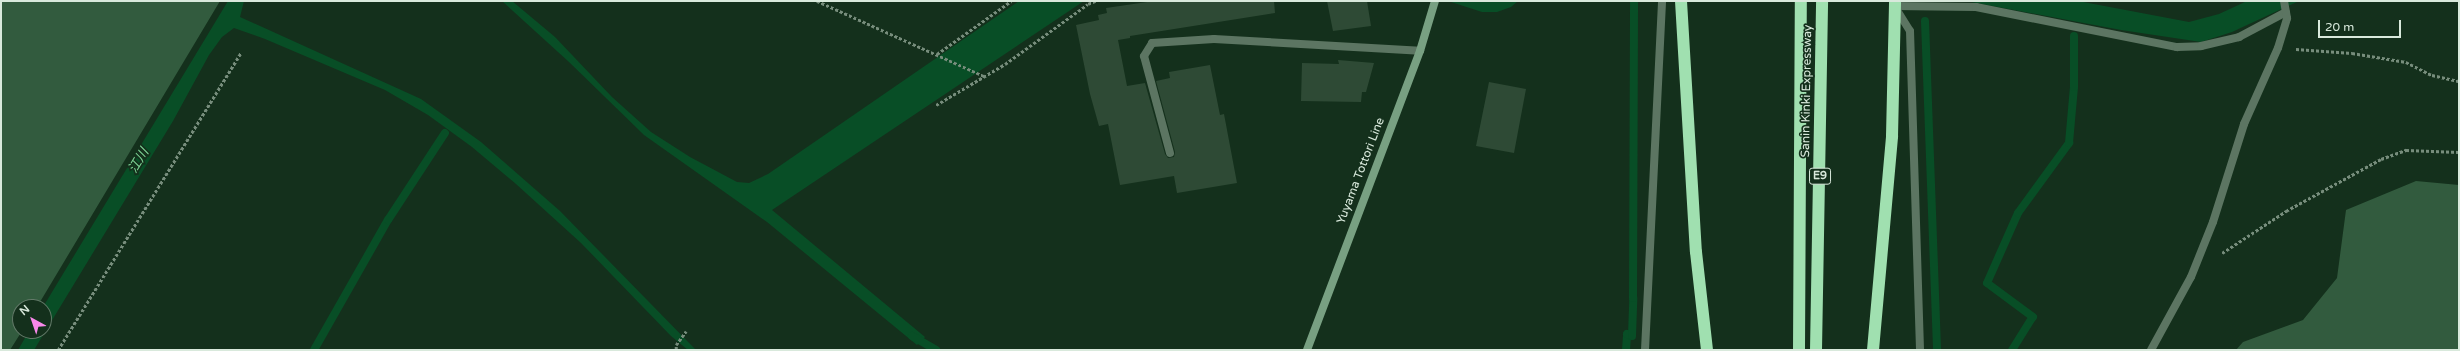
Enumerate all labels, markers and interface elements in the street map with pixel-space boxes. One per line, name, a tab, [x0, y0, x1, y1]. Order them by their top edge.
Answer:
scale bar	[2320, 12, 2403, 38]
text: 20 m	[2325, 20, 2354, 34]
street label: Sanin Kinki Expressway	[1799, 25, 1815, 157]
street label: Yuyama Tottori Line	[1334, 116, 1388, 226]
water label: 江川	[126, 146, 152, 176]
road number: E9	[1809, 167, 1831, 185]
north arrow	[12, 299, 52, 339]
text: N	[17, 302, 32, 318]

